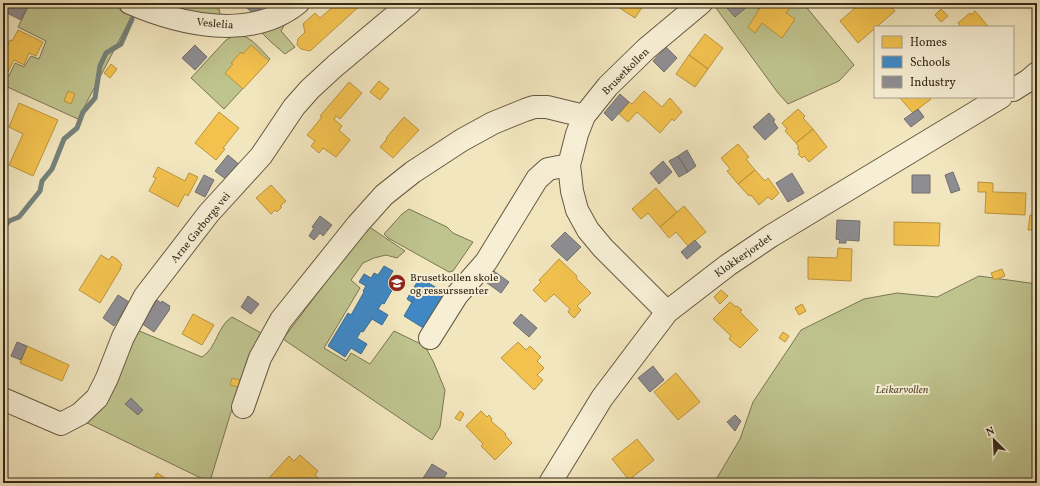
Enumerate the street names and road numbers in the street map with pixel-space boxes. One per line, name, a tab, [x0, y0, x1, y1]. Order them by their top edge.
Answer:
street label: Veslelia	[196, 15, 234, 34]
street label: Brusetkollen	[599, 45, 653, 99]
street label: Arne Garborgs vei	[168, 189, 234, 267]
street label: Klokkerjordet	[712, 231, 776, 282]

